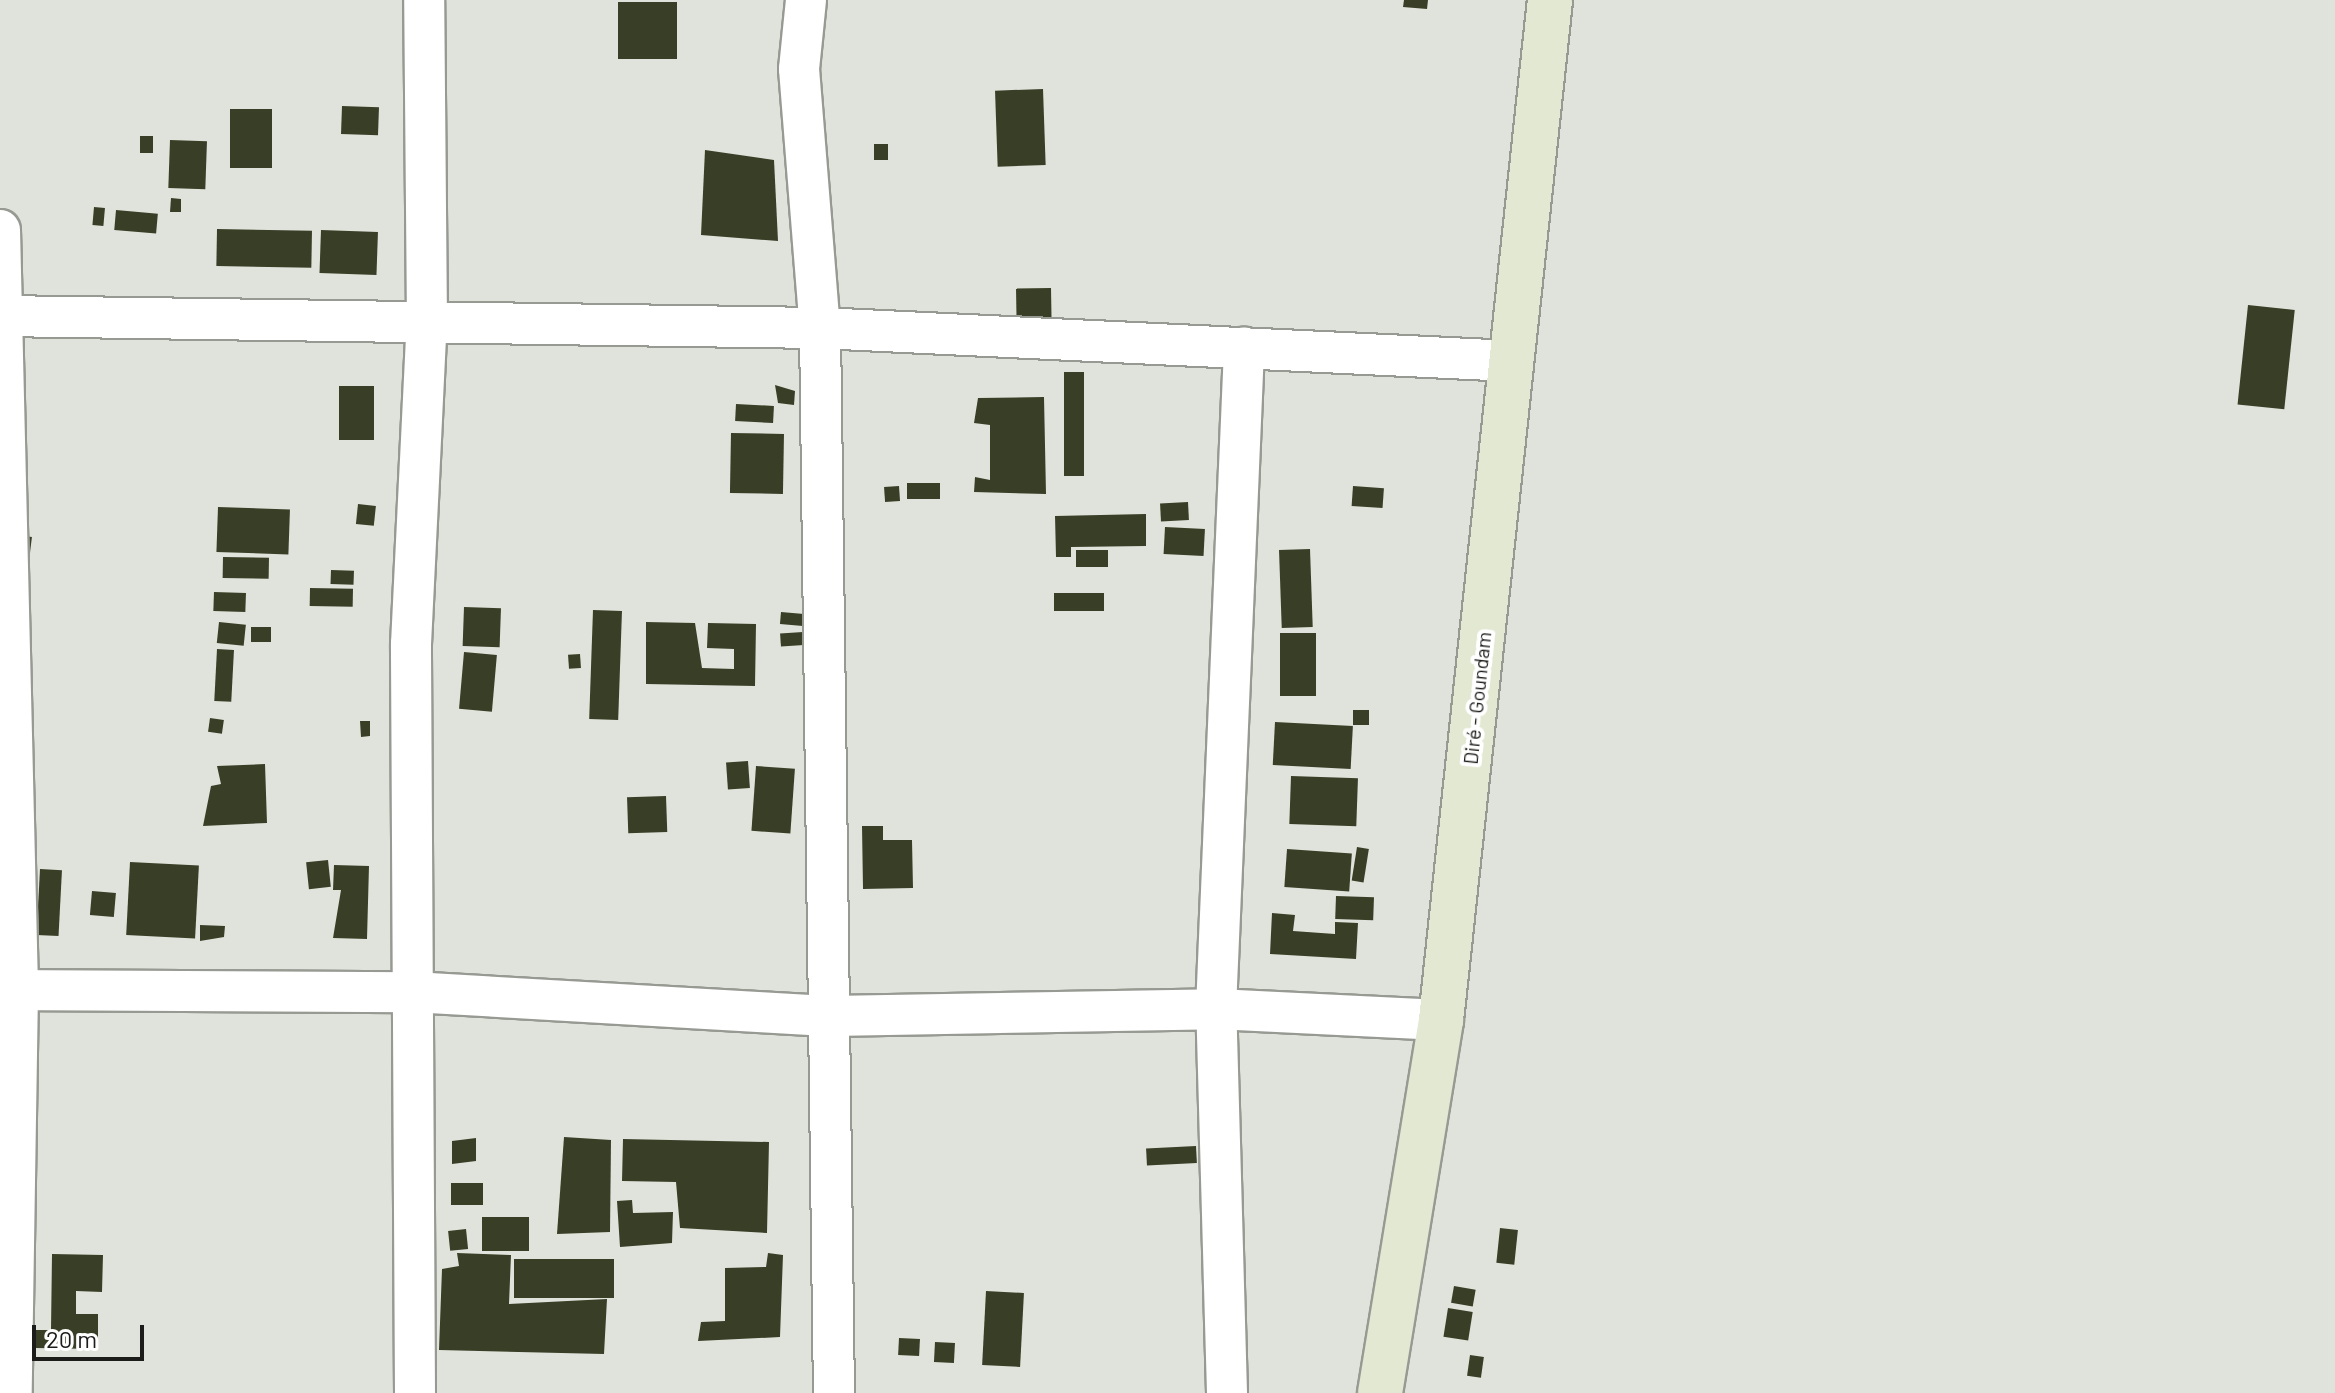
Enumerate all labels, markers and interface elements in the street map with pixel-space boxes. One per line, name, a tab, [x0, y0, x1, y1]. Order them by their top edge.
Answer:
street label: Diré - Goundam	[1458, 630, 1496, 766]
scale bar	[36, 1309, 148, 1359]
text: 20 m	[46, 1324, 97, 1353]

